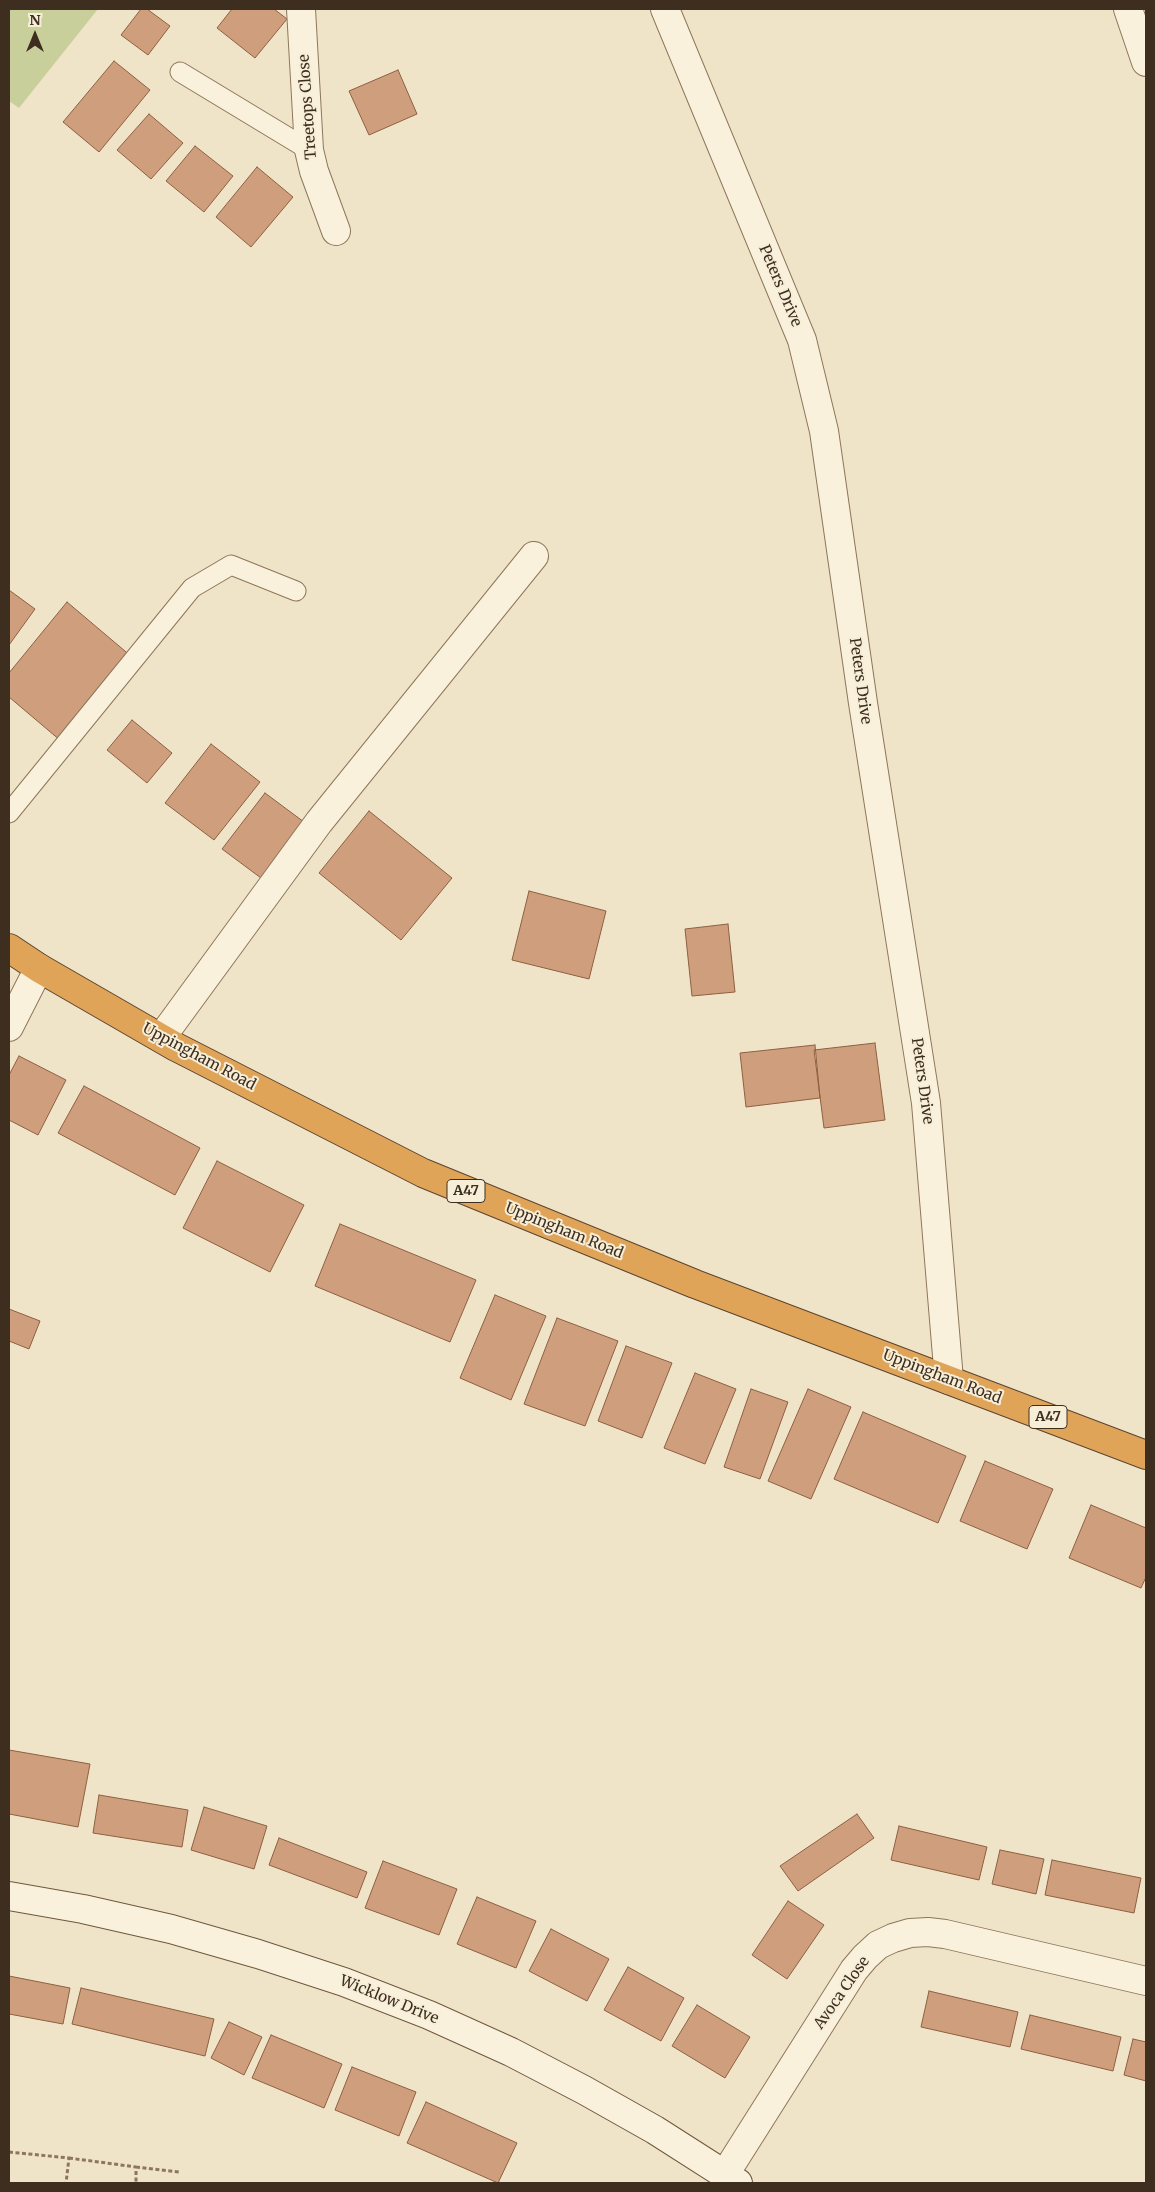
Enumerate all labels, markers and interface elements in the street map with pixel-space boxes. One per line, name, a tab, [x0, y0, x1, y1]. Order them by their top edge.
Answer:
north arrow	[10, 10, 60, 60]
text: N	[29, 11, 41, 29]
street label: Treetops Close	[295, 54, 321, 160]
street label: Peters Drive	[755, 242, 805, 330]
street label: Peters Drive	[845, 637, 875, 725]
street label: Uppingham Road	[139, 1020, 259, 1094]
street label: Peters Drive	[907, 1037, 937, 1125]
road number: A47	[447, 1180, 485, 1202]
street label: Uppingham Road	[502, 1199, 626, 1263]
street label: Uppingham Road	[880, 1346, 1004, 1408]
road number: A47	[1029, 1405, 1067, 1428]
street label: Avoca Close	[810, 1953, 874, 2033]
street label: Wicklow Drive	[337, 1972, 441, 2028]

